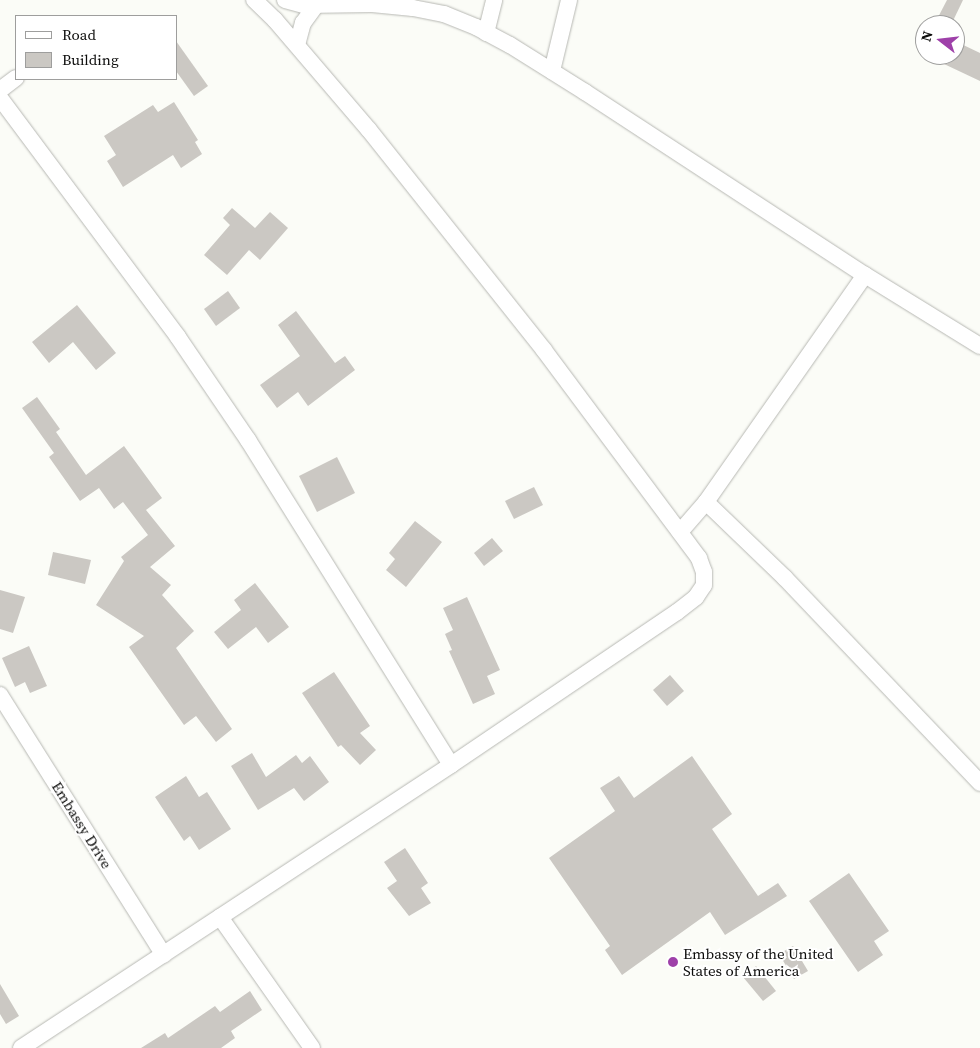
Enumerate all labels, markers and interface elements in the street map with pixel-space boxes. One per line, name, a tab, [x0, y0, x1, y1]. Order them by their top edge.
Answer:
legend	[15, 15, 178, 80]
north arrow	[915, 15, 965, 65]
text: Road	[62, 24, 96, 45]
text: N	[916, 28, 938, 44]
text: Building	[62, 49, 119, 70]
street label: Embassy Drive	[48, 778, 116, 872]
place label: Embassy of the United States of America	[683, 944, 833, 979]
marker: Embassy of the United States of America	[667, 956, 679, 968]

